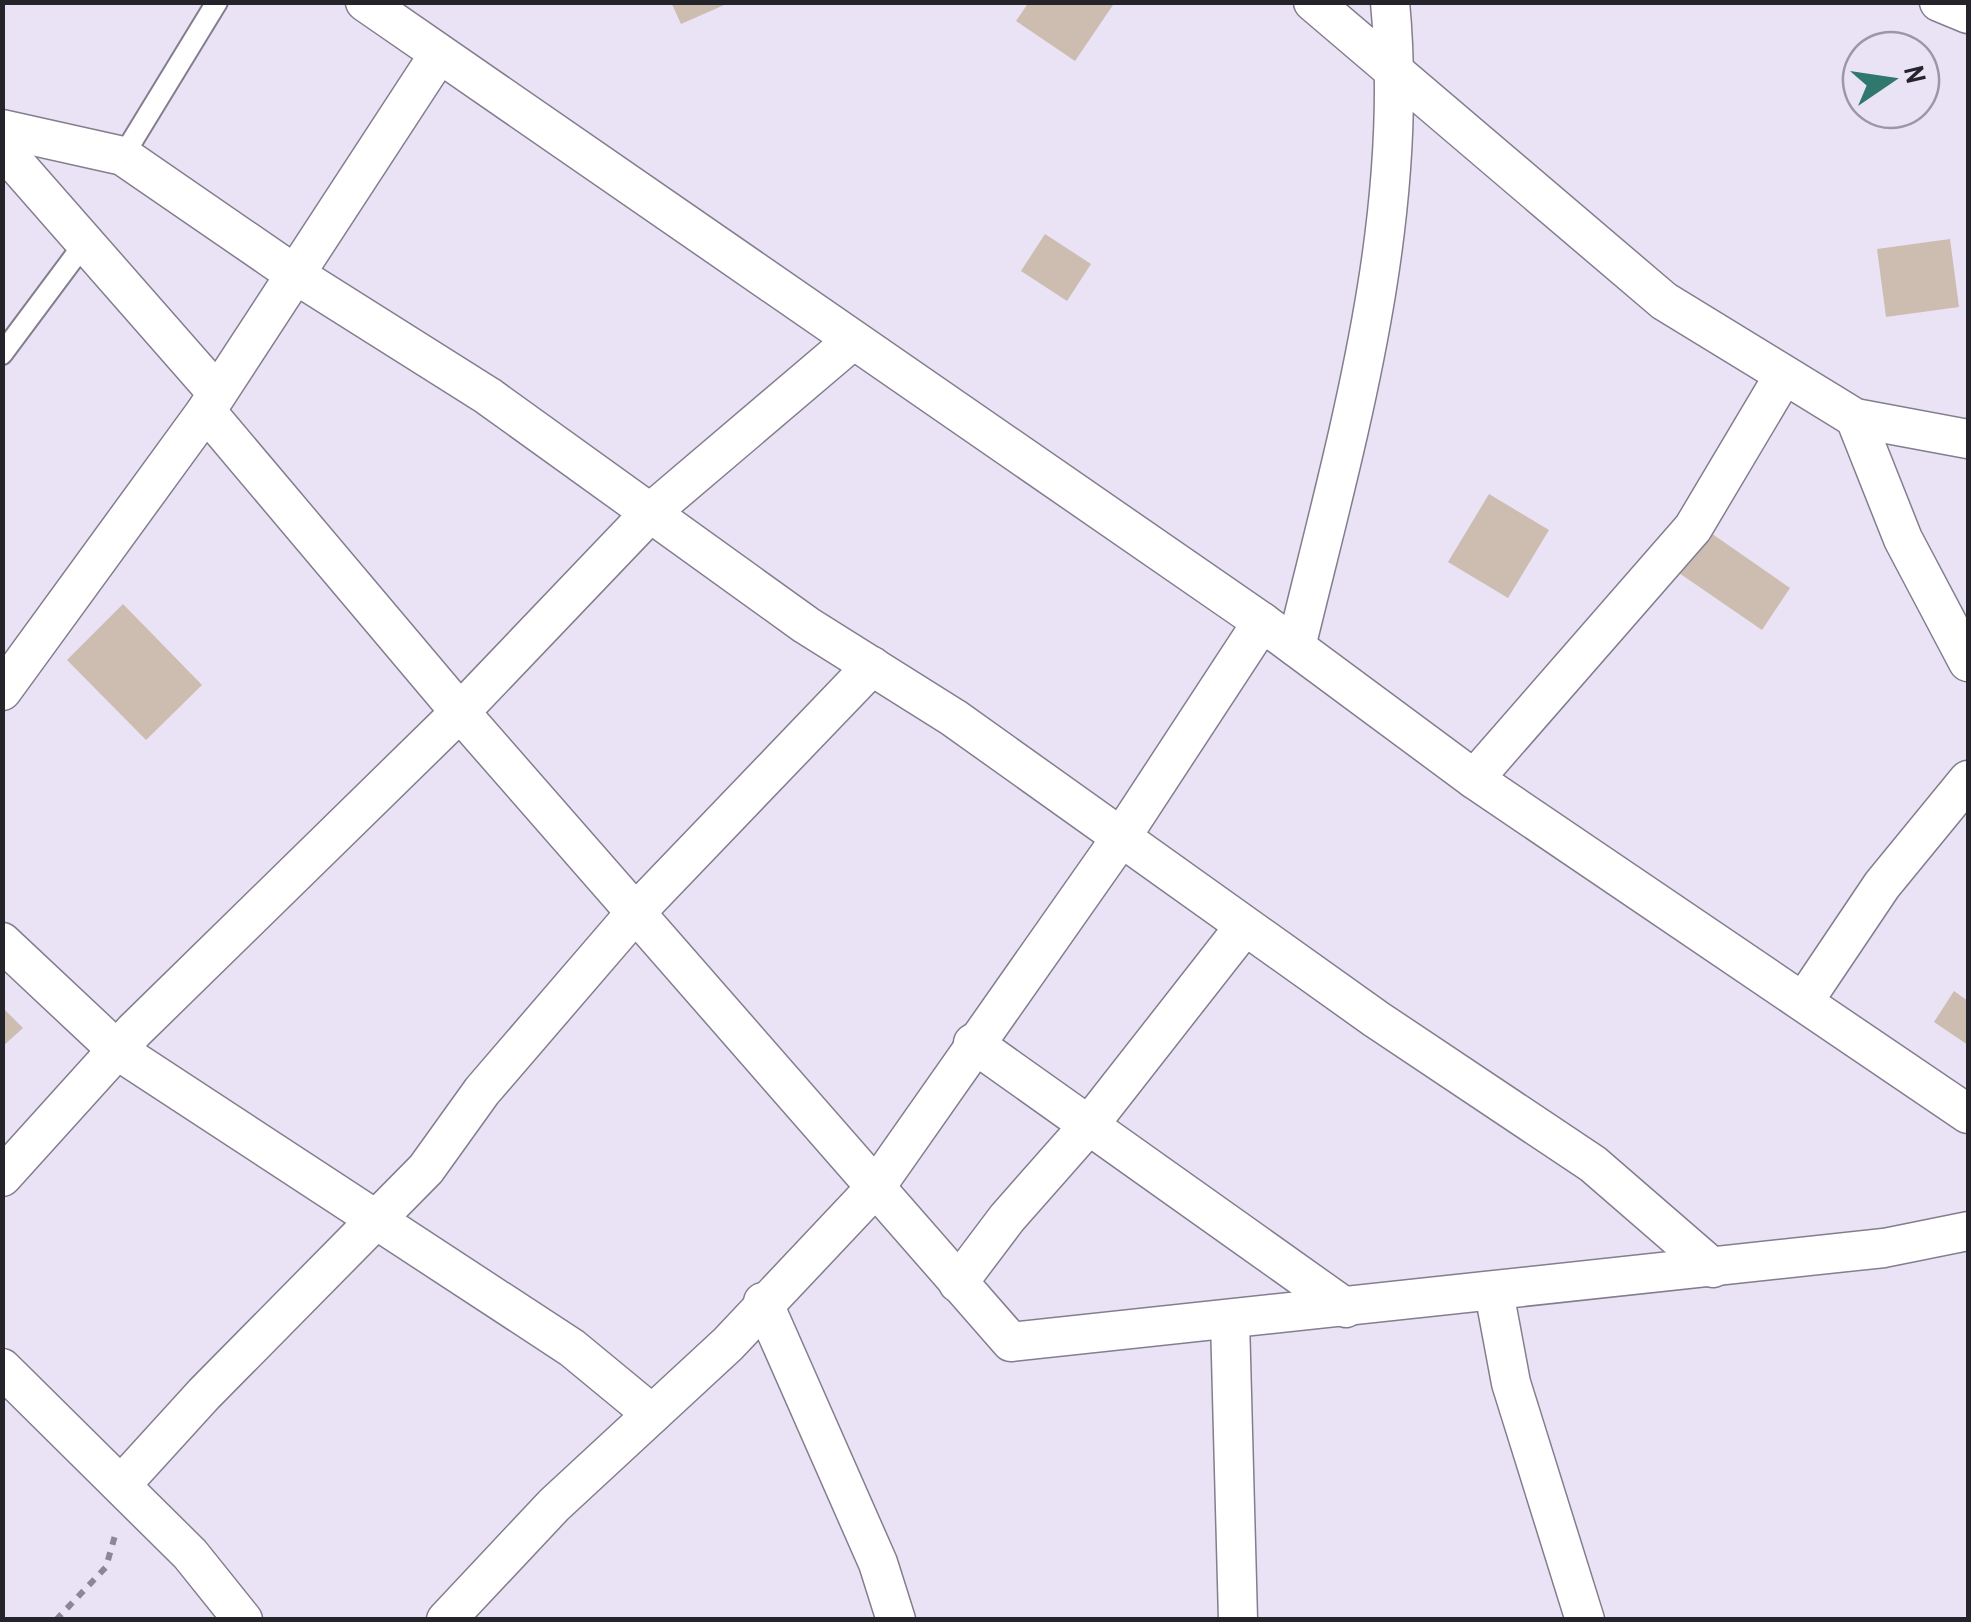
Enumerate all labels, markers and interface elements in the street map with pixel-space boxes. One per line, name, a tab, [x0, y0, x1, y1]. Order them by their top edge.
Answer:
north arrow	[1841, 30, 1941, 130]
text: N	[1895, 62, 1936, 87]

